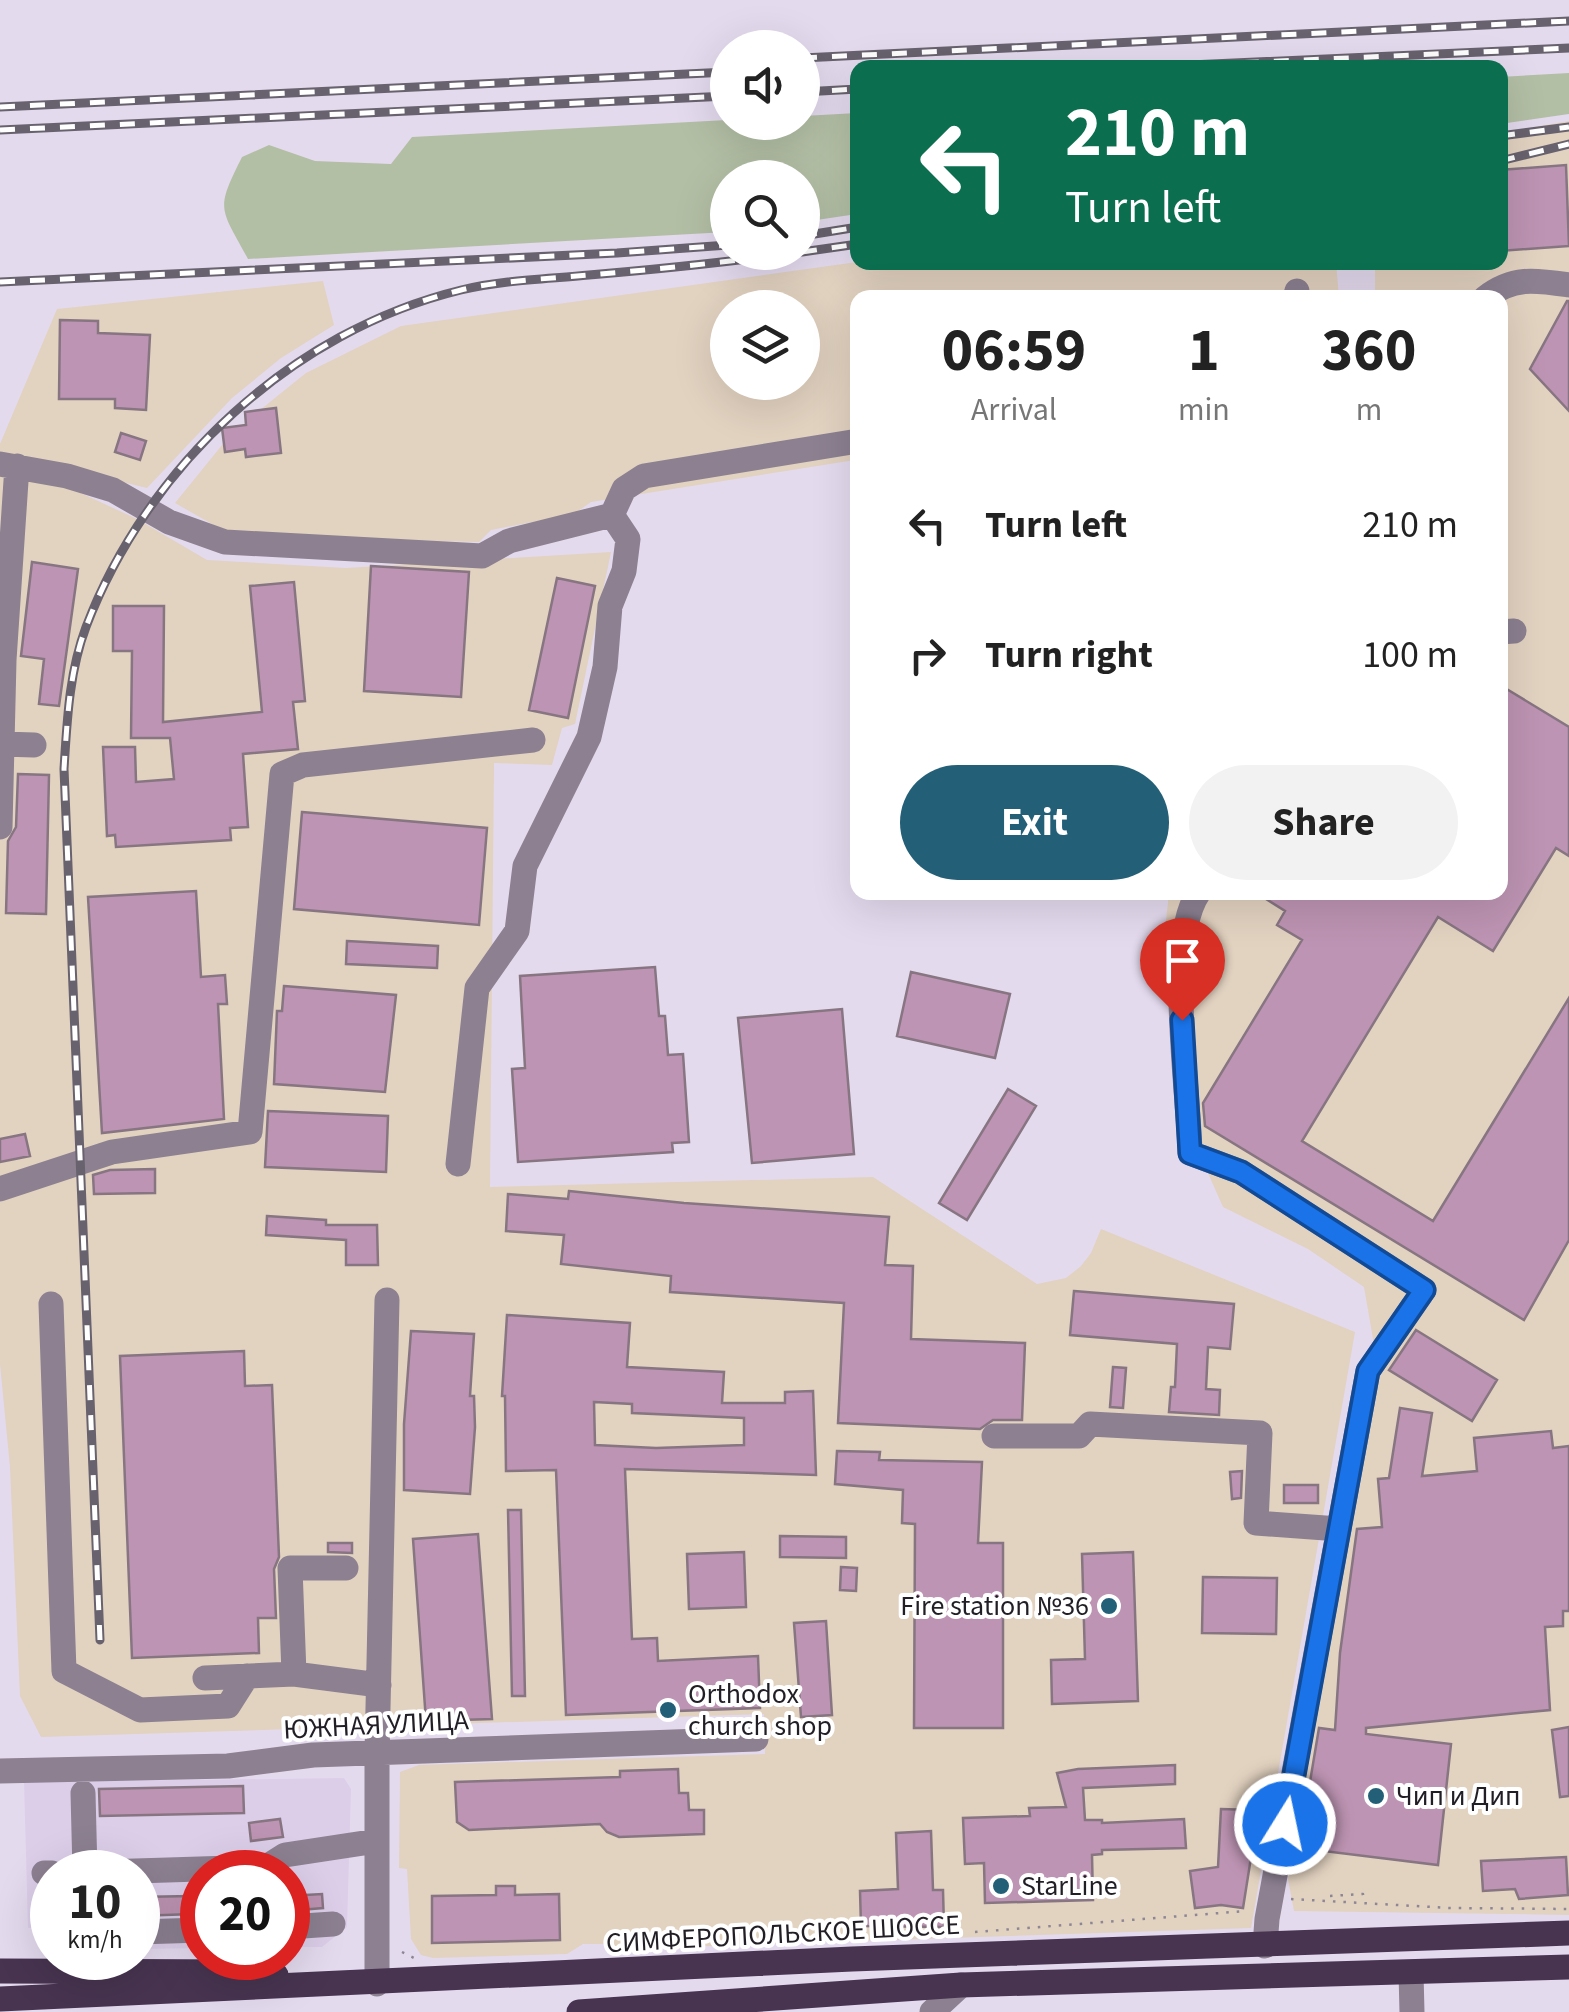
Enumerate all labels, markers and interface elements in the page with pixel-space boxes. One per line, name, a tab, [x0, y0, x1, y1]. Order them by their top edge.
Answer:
map controls	[710, 30, 820, 400]
button: sound	[710, 30, 820, 140]
text: 210 m	[1065, 83, 1250, 183]
icon: left	[900, 100, 1030, 230]
button: search	[710, 160, 820, 270]
text: Turn left	[1065, 176, 1221, 240]
button: layers	[710, 290, 820, 400]
text: 06:59	[942, 309, 1086, 394]
text: 1	[1188, 309, 1220, 394]
text: 360	[1321, 309, 1416, 394]
text: Arrival	[971, 387, 1057, 433]
text: min	[1178, 387, 1230, 433]
text: m	[1356, 387, 1382, 433]
icon: left	[900, 498, 955, 553]
text: Turn left	[985, 498, 1127, 552]
text: 210 m	[1362, 498, 1458, 552]
icon: right	[900, 628, 955, 683]
text: Turn right	[985, 628, 1153, 682]
text: 100 m	[1362, 628, 1458, 682]
button: Exit	[900, 765, 1169, 880]
button: Share	[1189, 765, 1458, 880]
pin	[1140, 918, 1225, 1021]
icon: arrive	[1155, 933, 1210, 988]
place label: Fire station №36	[900, 1586, 1089, 1626]
marker: Fire station №36	[1098, 1595, 1120, 1617]
place label: Orthodox church shop	[688, 1674, 832, 1746]
marker: Orthodox church shop	[657, 1699, 679, 1721]
street label: ЮЖНАЯ УЛИЦА	[282, 1700, 471, 1750]
position arrow	[1233, 1772, 1337, 1876]
place label: Чип и Дип	[1396, 1776, 1520, 1816]
marker: Чип и Дип	[1365, 1785, 1387, 1807]
speed limit sign: 20	[180, 1850, 310, 1980]
place label: StarLine	[1021, 1866, 1118, 1906]
text: 10	[69, 1867, 121, 1938]
marker: StarLine	[990, 1875, 1012, 1897]
street label: СИМФЕРОПОЛЬСКОЕ ШОССЕ	[605, 1905, 961, 1963]
text: km/h	[67, 1922, 123, 1958]

